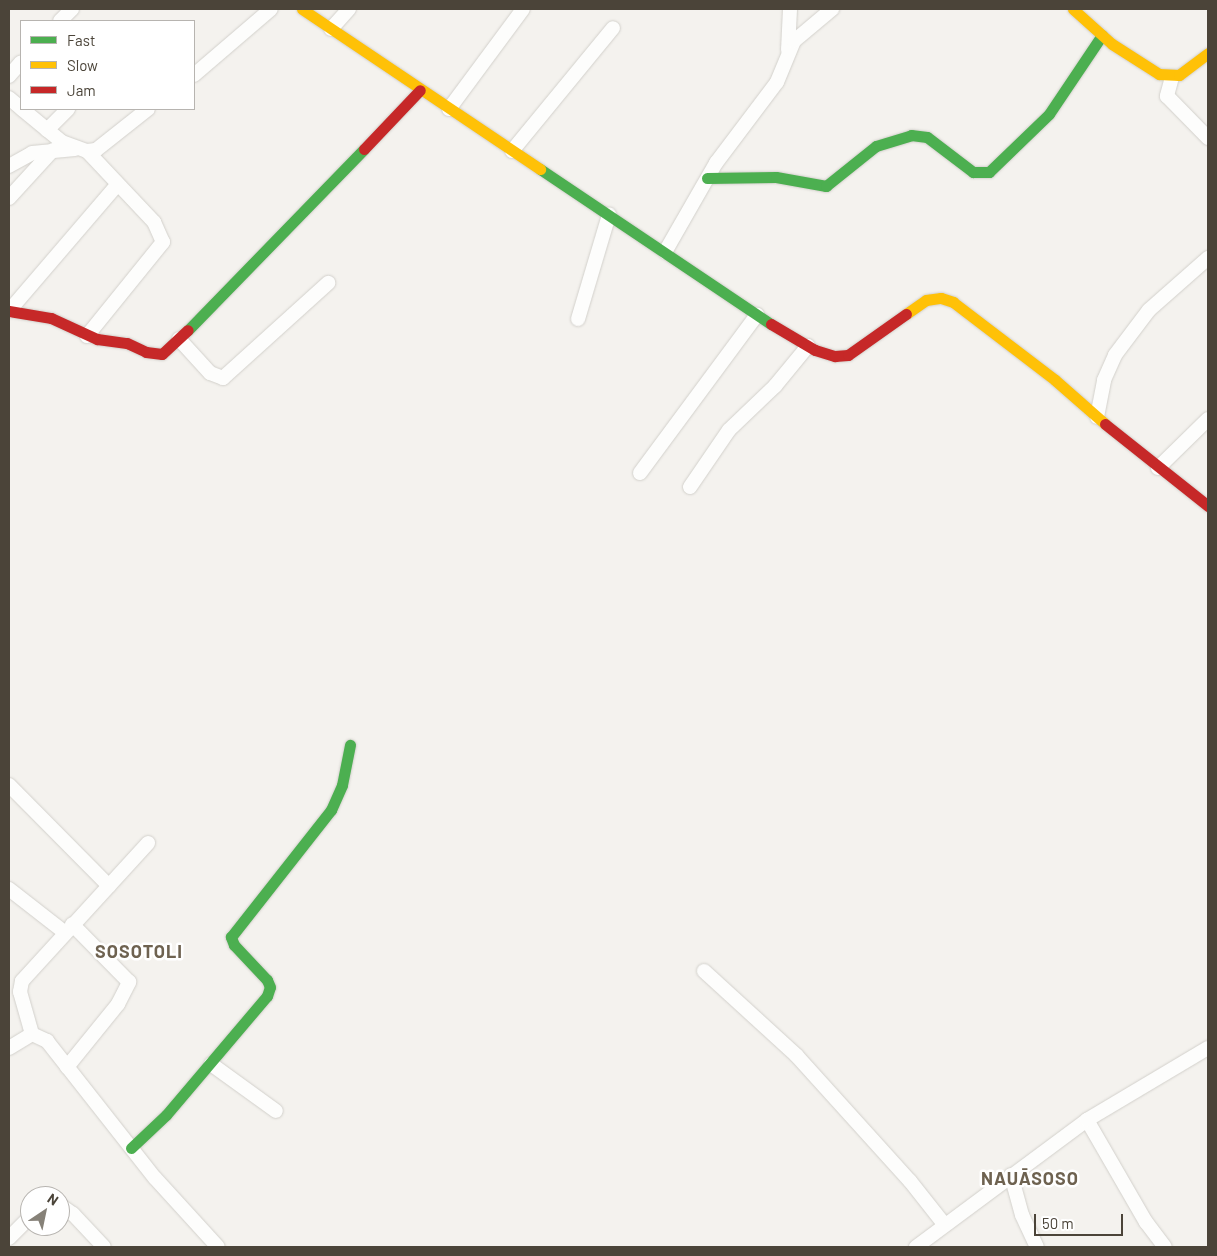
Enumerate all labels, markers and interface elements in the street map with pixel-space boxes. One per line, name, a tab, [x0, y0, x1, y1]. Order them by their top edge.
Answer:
legend	[20, 20, 195, 110]
text: Fast	[67, 31, 95, 49]
text: Slow	[67, 56, 98, 74]
text: Jam	[67, 81, 96, 99]
district label: SOSOTOLI	[94, 940, 184, 962]
district label: NAUĀSOSO	[980, 1167, 1080, 1189]
north arrow	[20, 1186, 70, 1236]
text: N	[44, 1189, 62, 1209]
scale bar	[1037, 1204, 1126, 1236]
text: 50 m	[1042, 1214, 1074, 1232]

